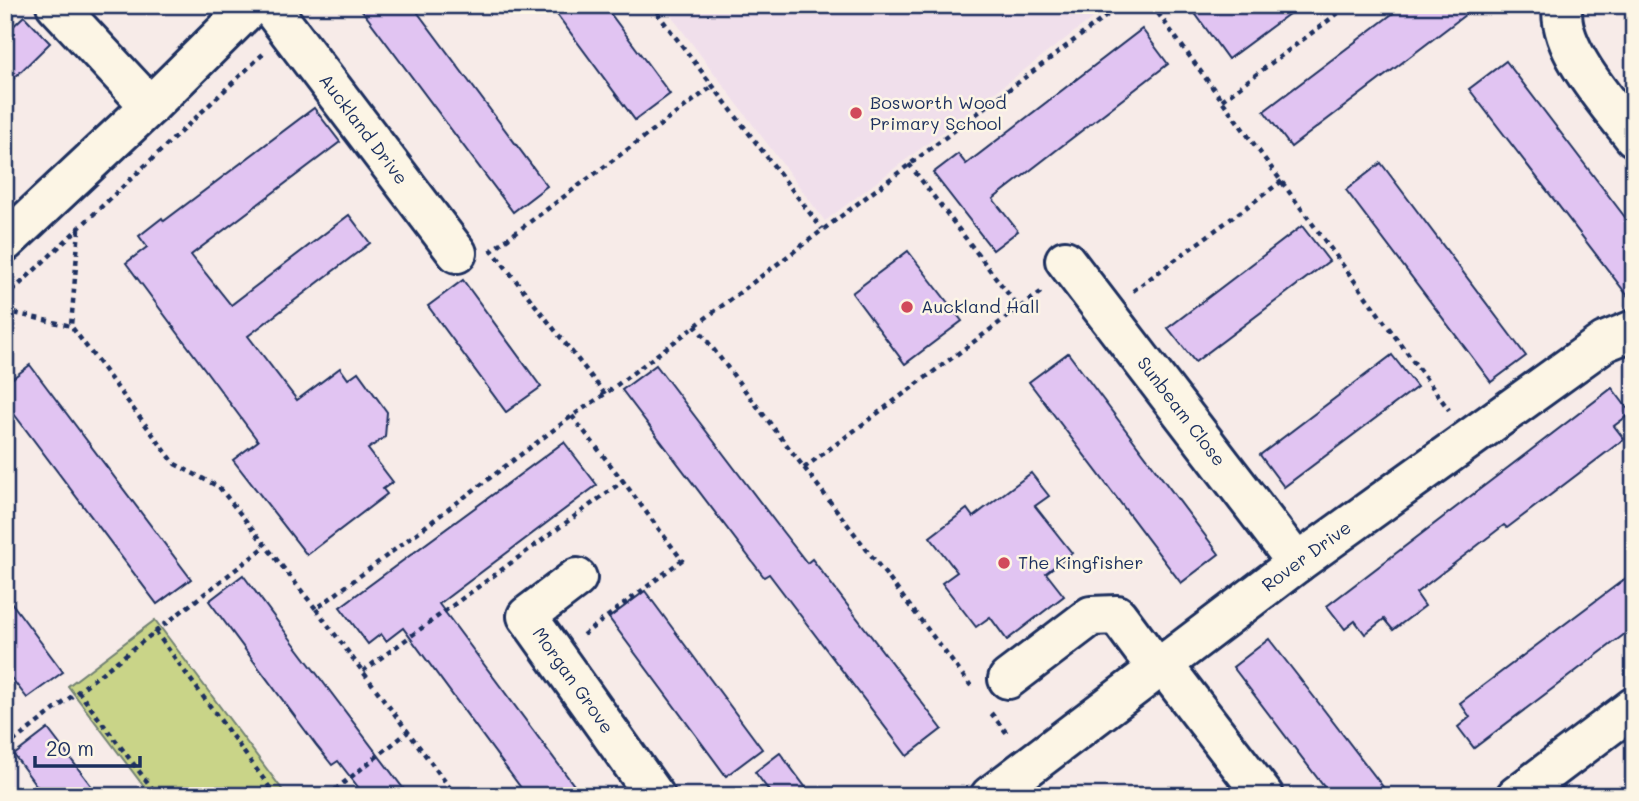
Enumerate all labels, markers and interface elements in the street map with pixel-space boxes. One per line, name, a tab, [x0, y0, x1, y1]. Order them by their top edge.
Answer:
street label: Auckland Drive	[314, 68, 414, 189]
place label: Bosworth Wood Primary School	[870, 90, 1007, 135]
marker: Bosworth Wood Primary School	[848, 105, 864, 121]
place label: Auckland Hall	[921, 294, 1039, 318]
marker: Auckland Hall	[899, 299, 915, 315]
street label: Sunbeam Close	[1132, 351, 1232, 471]
street label: Rover Drive	[1256, 515, 1356, 597]
place label: The Kingfisher	[1018, 550, 1144, 574]
marker: The Kingfisher	[996, 555, 1012, 571]
street label: Morgan Grove	[528, 622, 620, 738]
scale bar	[35, 724, 140, 768]
text: 20 m	[46, 734, 94, 761]

